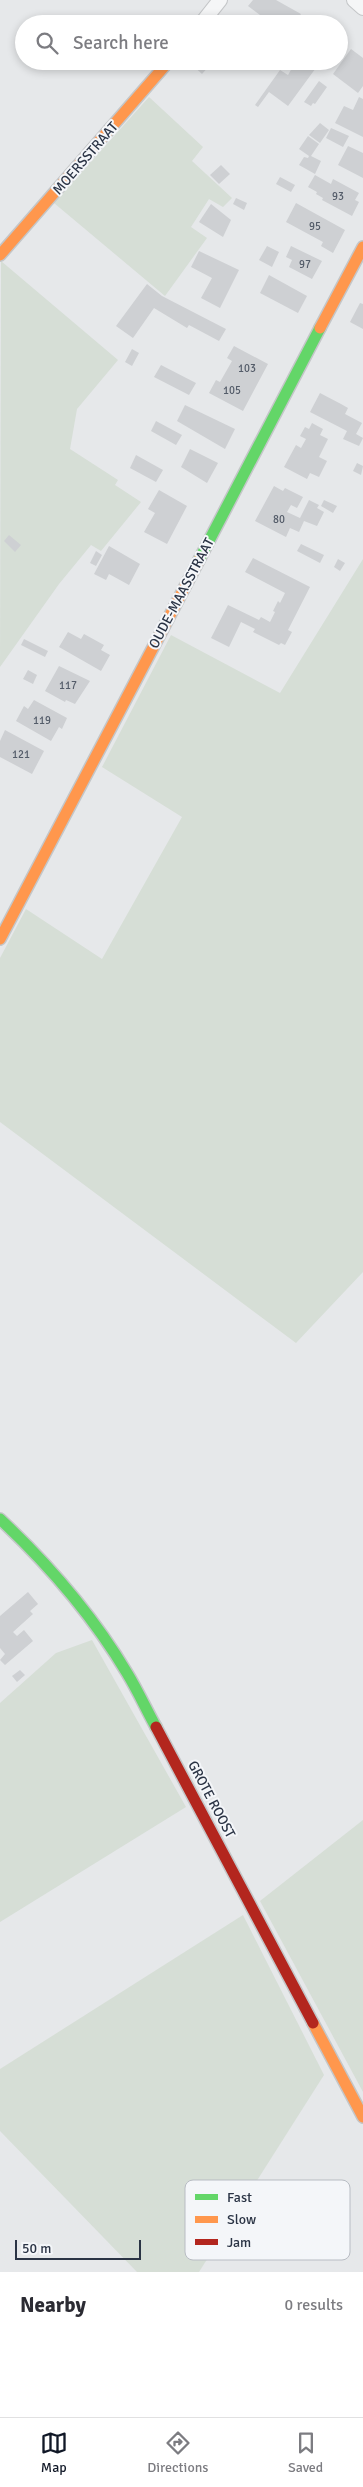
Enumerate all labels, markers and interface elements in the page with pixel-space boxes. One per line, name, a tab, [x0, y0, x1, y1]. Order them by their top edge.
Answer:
search box	[15, 15, 348, 70]
icon: search	[33, 29, 61, 57]
text: Search here	[73, 31, 169, 55]
street label: MOERSSTRAAT	[49, 119, 122, 198]
house number: 93	[332, 190, 344, 203]
house number: 95	[309, 220, 321, 233]
house number: 97	[299, 258, 311, 271]
house number: 103	[238, 362, 256, 375]
house number: 105	[223, 384, 241, 397]
house number: 80	[273, 513, 285, 526]
street label: OUDE-MAASSTRAAT	[145, 535, 218, 651]
house number: 117	[59, 679, 77, 692]
house number: 119	[33, 714, 51, 727]
house number: 121	[12, 748, 30, 761]
street label: GROTE ROOST	[184, 1758, 239, 1841]
legend	[185, 2180, 350, 2260]
text: Fast	[227, 2189, 252, 2206]
text: Slow	[227, 2211, 256, 2228]
text: Jam	[227, 2234, 251, 2251]
scale bar	[15, 2237, 141, 2260]
text: 50 m	[22, 2240, 51, 2257]
text: Nearby	[20, 2292, 86, 2318]
text: 0 results	[284, 2295, 343, 2315]
tab: Map	[40, 2429, 68, 2476]
tab: Directions	[147, 2429, 208, 2476]
tab: Saved	[288, 2429, 323, 2476]

